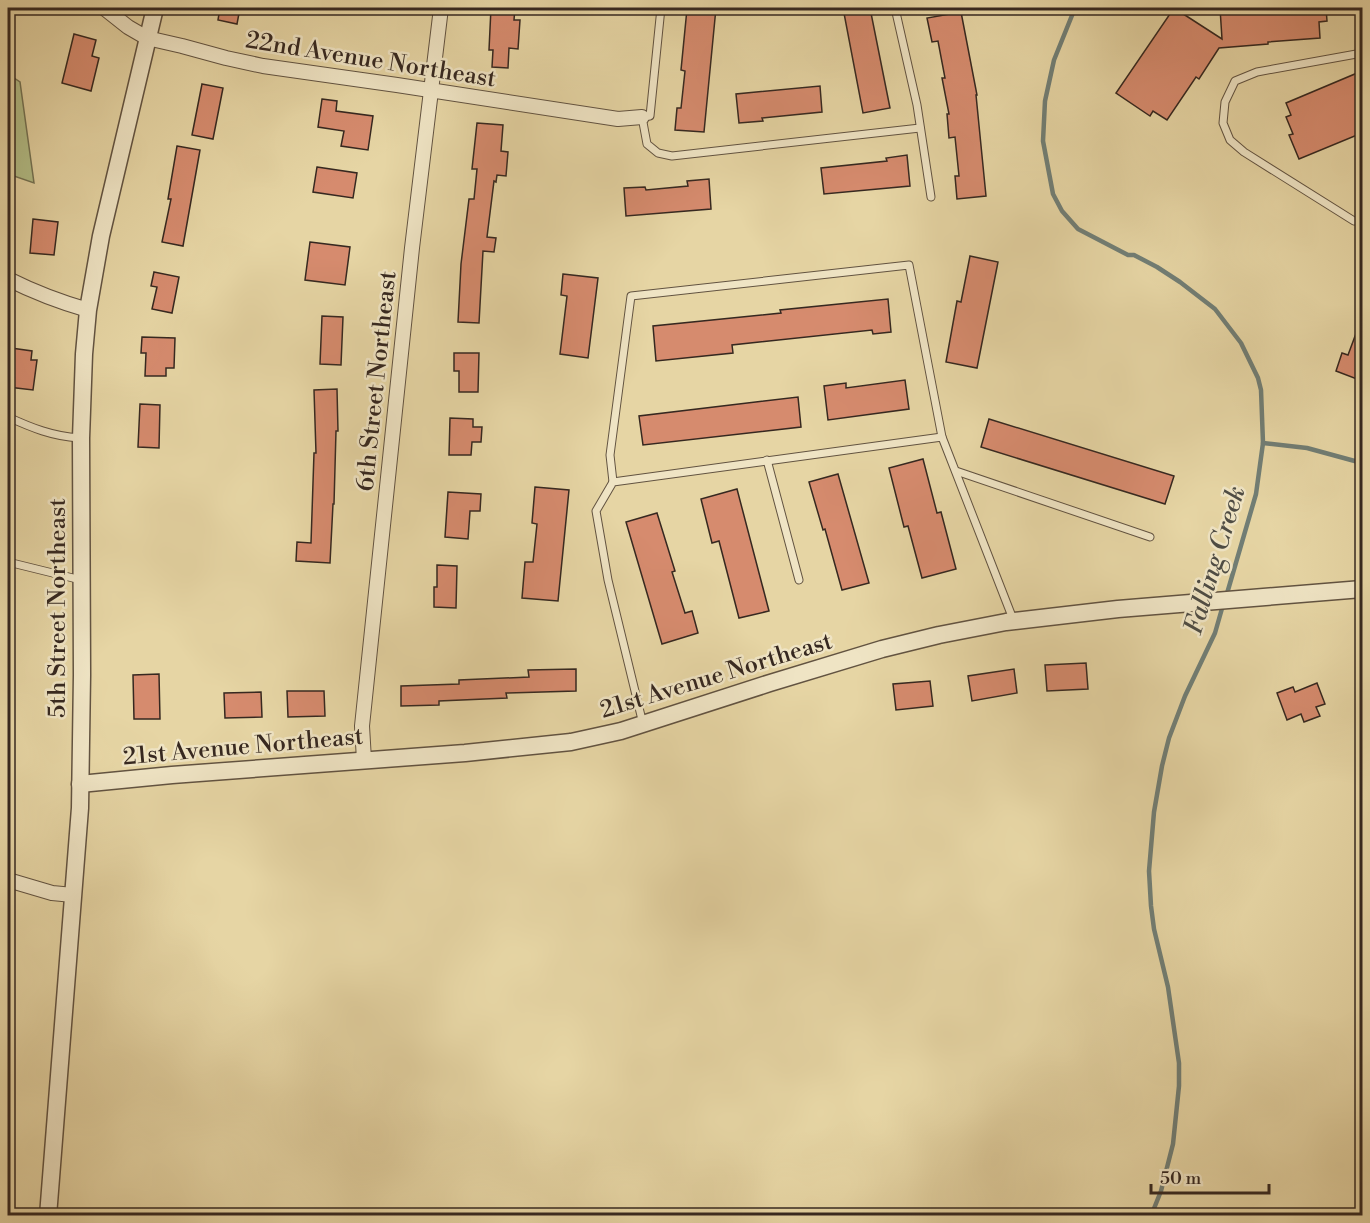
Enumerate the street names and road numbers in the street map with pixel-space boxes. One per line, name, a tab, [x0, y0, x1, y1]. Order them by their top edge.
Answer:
street label: 22nd Avenue Northeast	[244, 25, 499, 95]
street label: 6th Street Northeast	[351, 269, 404, 493]
street label: 5th Street Northeast	[43, 497, 73, 718]
street label: 21st Avenue Northeast	[597, 626, 836, 726]
street label: 21st Avenue Northeast	[122, 722, 365, 772]

